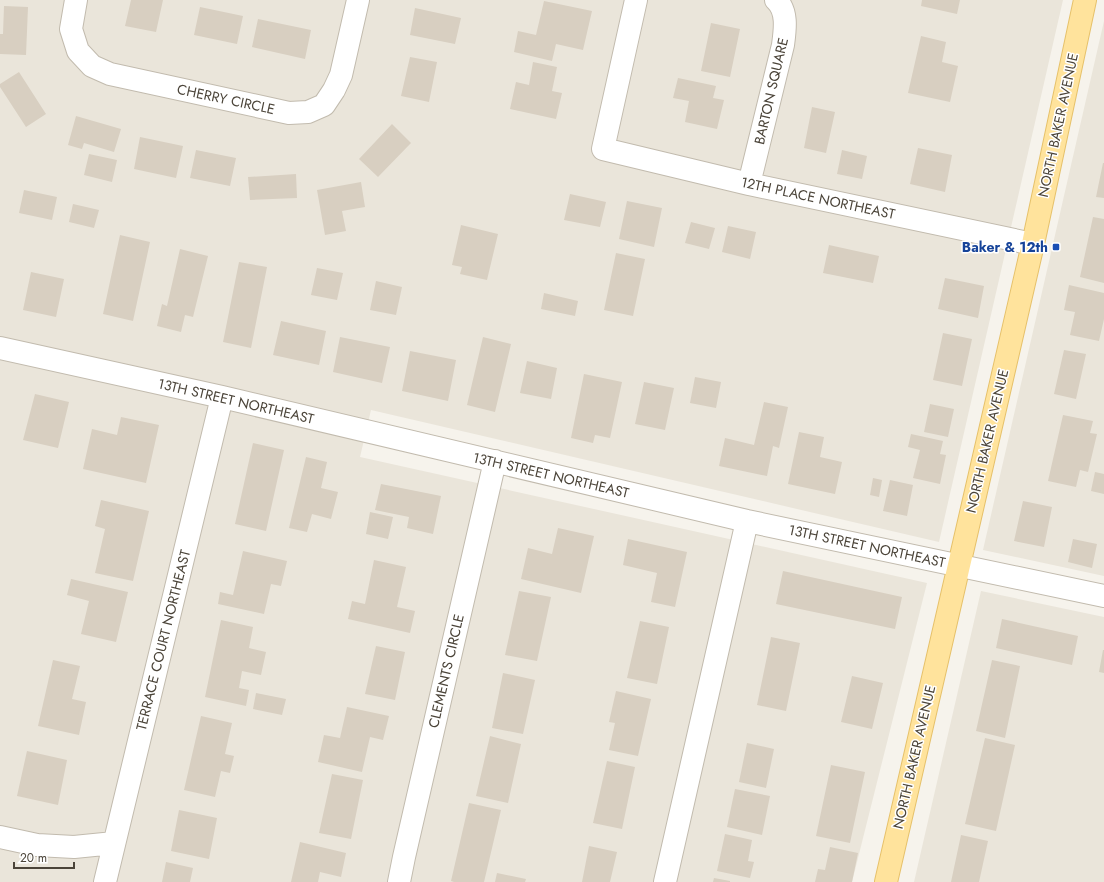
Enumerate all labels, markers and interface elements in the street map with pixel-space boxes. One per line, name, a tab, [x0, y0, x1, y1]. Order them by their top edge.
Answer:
street label: BARTON SQUARE	[749, 36, 793, 146]
street label: NORTH BAKER AVENUE	[1033, 51, 1083, 199]
street label: CHERRY CIRCLE	[175, 79, 277, 119]
street label: 12TH PLACE NORTHEAST	[739, 172, 897, 224]
place label: Baker & 12th	[962, 237, 1048, 257]
marker: Baker & 12th	[1051, 242, 1061, 252]
street label: NORTH BAKER AVENUE	[961, 367, 1013, 515]
street label: 13TH STREET NORTHEAST	[156, 373, 317, 429]
street label: 13TH STREET NORTHEAST	[471, 447, 632, 503]
street label: 13TH STREET NORTHEAST	[787, 520, 948, 572]
street label: TERRACE COURT NORTHEAST	[131, 547, 195, 732]
street label: CLEMENTS CIRCLE	[423, 612, 469, 730]
street label: NORTH BAKER AVENUE	[888, 683, 940, 831]
scale bar	[14, 844, 74, 870]
text: 20 m	[20, 849, 47, 867]

